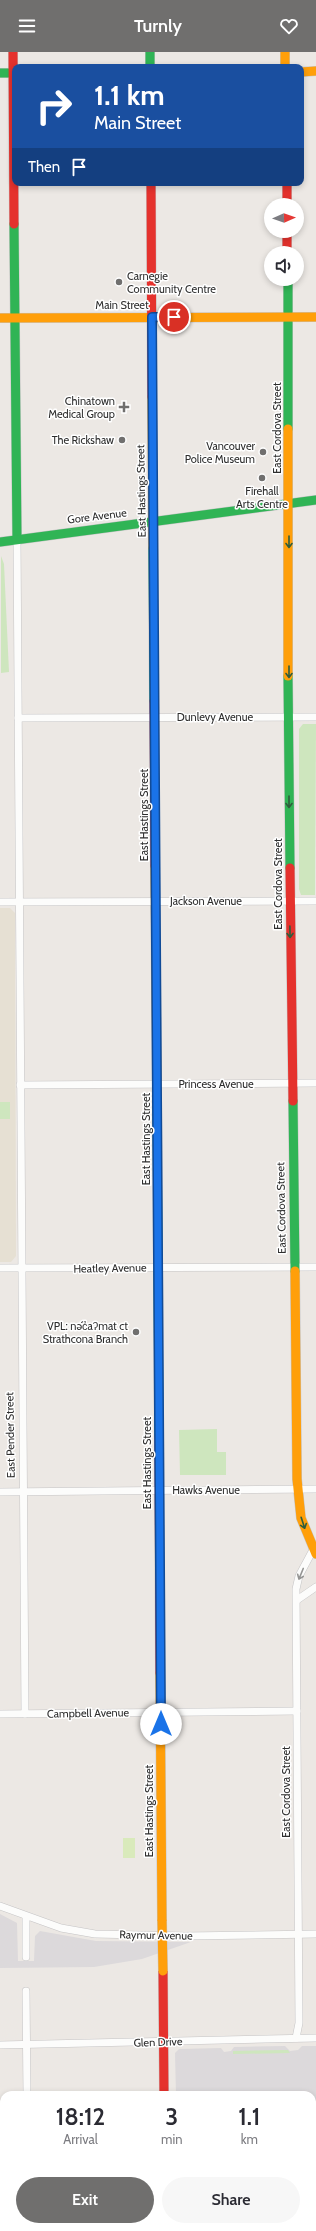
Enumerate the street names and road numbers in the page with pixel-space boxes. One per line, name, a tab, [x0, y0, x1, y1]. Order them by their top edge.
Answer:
street label: Main Street	[95, 298, 149, 312]
street label: East Cordova Street	[270, 382, 284, 474]
street label: East Hastings Street	[133, 444, 149, 537]
street label: Gore Avenue	[67, 505, 128, 527]
street label: Dunlevy Avenue	[177, 710, 254, 724]
street label: East Hastings Street	[137, 768, 151, 861]
street label: East Cordova Street	[271, 838, 285, 930]
street label: Jackson Avenue	[169, 894, 242, 908]
street label: Princess Avenue	[178, 1077, 254, 1091]
street label: East Hastings Street	[139, 1092, 153, 1185]
street label: East Cordova Street	[273, 1162, 289, 1254]
street label: Heatley Avenue	[73, 1260, 147, 1276]
street label: East Pender Street	[2, 1392, 18, 1478]
street label: East Hastings Street	[140, 1416, 154, 1509]
street label: Hawks Avenue	[172, 1483, 240, 1497]
street label: Campbell Avenue	[47, 1705, 130, 1721]
street label: East Cordova Street	[279, 1746, 293, 1838]
street label: East Hastings Street	[142, 1764, 156, 1857]
street label: Raymur Avenue	[119, 1927, 193, 1943]
street label: Glen Drive	[133, 2034, 183, 2050]

